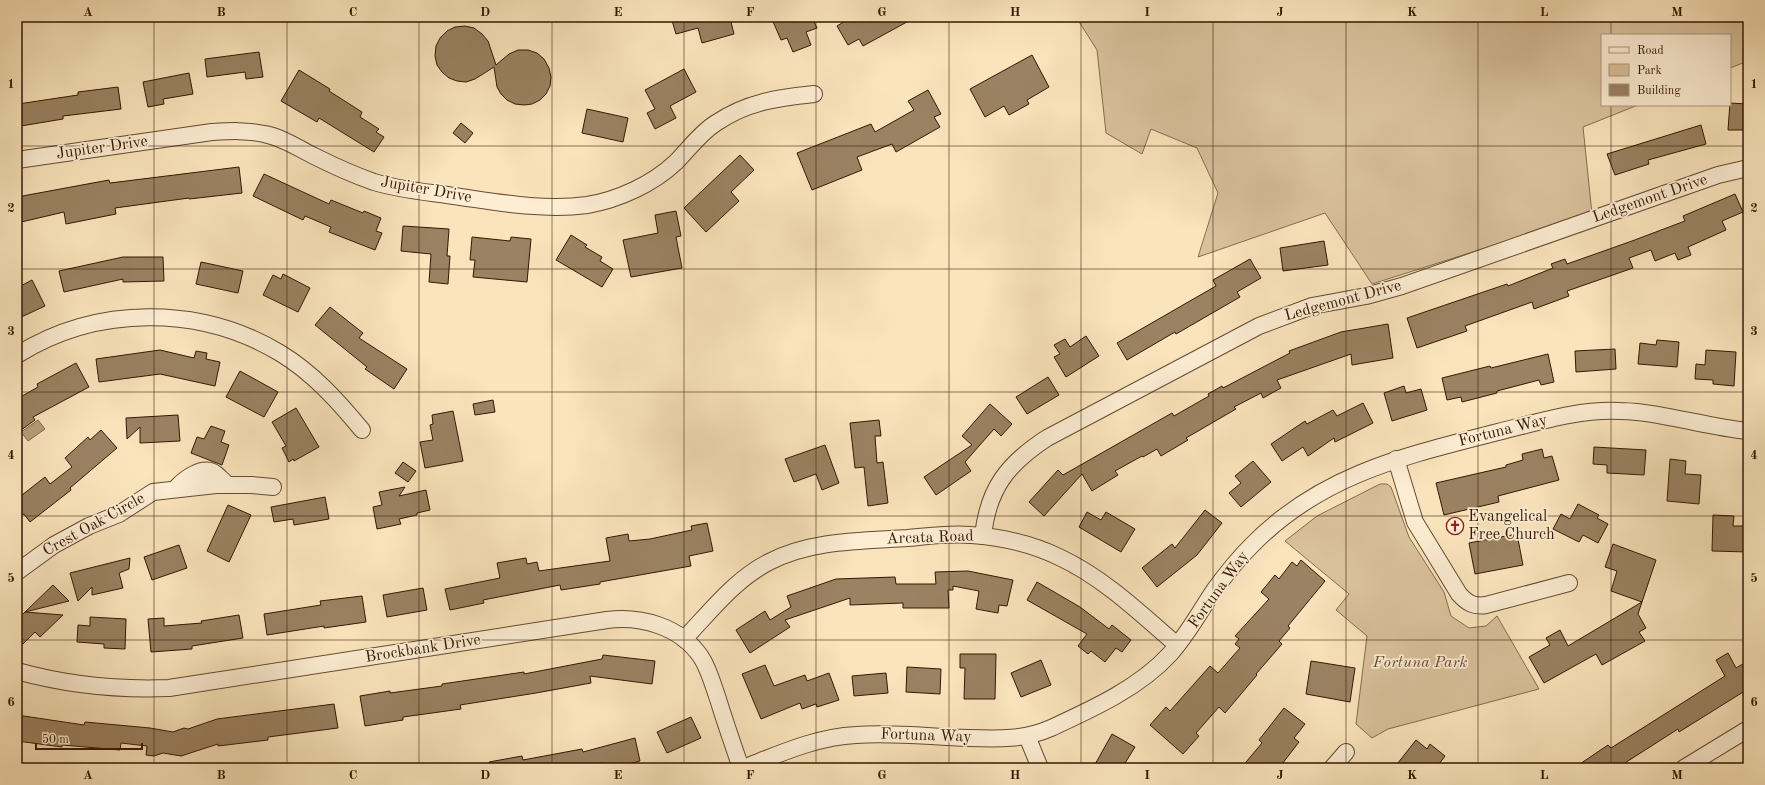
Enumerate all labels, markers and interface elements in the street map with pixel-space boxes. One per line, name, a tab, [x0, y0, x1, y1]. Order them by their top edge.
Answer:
text: A	[83, 6, 93, 19]
text: B	[216, 6, 226, 19]
text: C	[349, 6, 357, 19]
text: D	[480, 6, 490, 19]
text: E	[614, 6, 623, 19]
text: F	[746, 6, 755, 19]
text: G	[877, 6, 887, 19]
text: H	[1010, 6, 1021, 19]
text: I	[1144, 6, 1150, 19]
text: J	[1276, 6, 1284, 19]
text: K	[1407, 6, 1417, 19]
text: L	[1540, 6, 1549, 19]
text: M	[1671, 6, 1683, 19]
legend	[1601, 34, 1731, 106]
text: Road	[1637, 45, 1664, 57]
text: Park	[1637, 65, 1662, 77]
text: 1	[7, 78, 15, 91]
text: 1	[1750, 78, 1758, 91]
text: Building	[1637, 85, 1681, 97]
street label: Jupiter Drive	[55, 134, 149, 162]
street label: Ledgemont Drive	[1591, 172, 1709, 226]
street label: Jupiter Drive	[379, 174, 473, 206]
text: 2	[7, 202, 15, 215]
text: 2	[1750, 202, 1758, 215]
street label: Ledgemont Drive	[1283, 278, 1403, 324]
text: 3	[7, 325, 15, 338]
text: 3	[1750, 325, 1758, 338]
street label: Fortuna Way	[1457, 412, 1550, 450]
text: 4	[7, 449, 15, 462]
text: 4	[1750, 449, 1758, 462]
street label: Crest Oak Circle	[40, 490, 148, 560]
place label: Evangelical Free Church	[1468, 509, 1555, 543]
church icon: Evangelical Free Church	[1445, 516, 1465, 536]
street label: Arcata Road	[886, 528, 974, 548]
street label: Fortuna Way	[1186, 548, 1253, 632]
text: 5	[7, 572, 15, 585]
text: 5	[1750, 572, 1758, 585]
street label: Brockbank Drive	[364, 632, 482, 666]
park label: Fortuna Park	[1372, 655, 1467, 671]
text: 6	[7, 696, 15, 709]
text: 6	[1750, 696, 1758, 709]
scale bar	[36, 725, 142, 751]
street label: Fortuna Way	[880, 726, 972, 746]
text: 50 m	[42, 733, 69, 746]
text: A	[83, 769, 93, 782]
text: B	[216, 769, 226, 782]
text: C	[349, 769, 357, 782]
text: D	[480, 769, 490, 782]
text: E	[614, 769, 623, 782]
text: F	[746, 769, 755, 782]
text: G	[877, 769, 887, 782]
text: H	[1010, 769, 1021, 782]
text: I	[1144, 769, 1150, 782]
text: J	[1276, 769, 1284, 782]
text: K	[1407, 769, 1417, 782]
text: L	[1540, 769, 1549, 782]
text: M	[1671, 769, 1683, 782]

